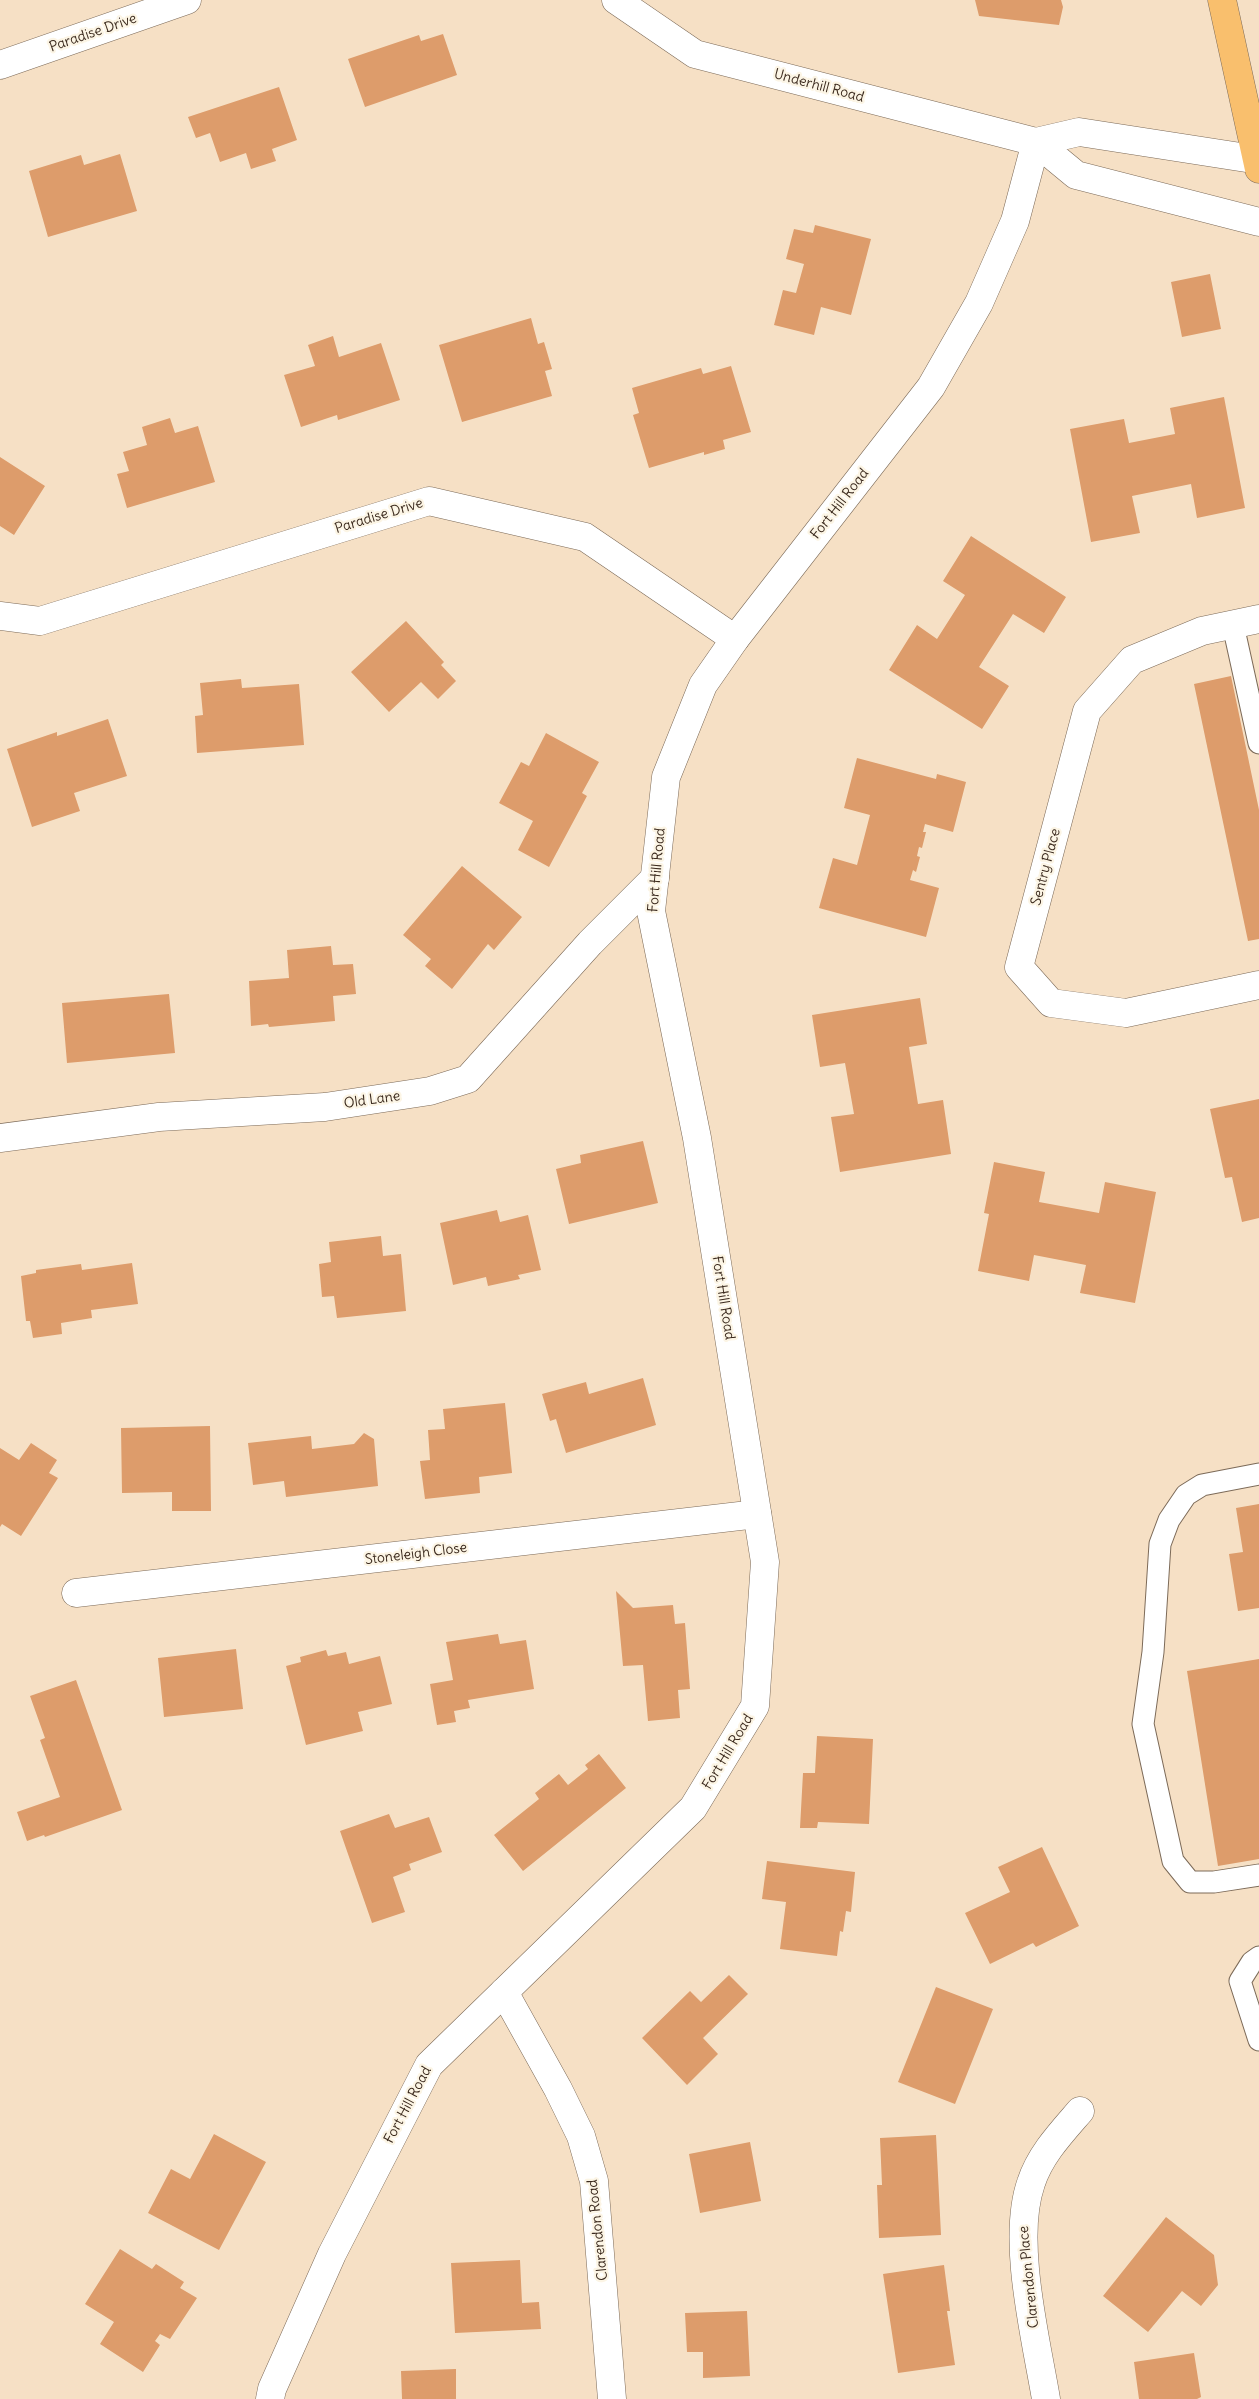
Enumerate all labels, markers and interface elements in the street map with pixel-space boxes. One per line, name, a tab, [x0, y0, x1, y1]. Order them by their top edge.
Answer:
street label: Paradise Drive	[47, 10, 139, 56]
street label: Underhill Road	[772, 66, 866, 106]
street label: Fort Hill Road	[807, 466, 873, 542]
street label: Paradise Drive	[333, 495, 425, 537]
street label: Fort Hill Road	[645, 827, 669, 913]
street label: Sentry Place	[1028, 827, 1064, 907]
street label: Old Lane	[343, 1088, 401, 1112]
street label: Fort Hill Road	[708, 1255, 738, 1341]
street label: Stoneleigh Close	[364, 1539, 468, 1569]
street label: Fort Hill Road	[699, 1711, 757, 1793]
street label: Fort Hill Road	[381, 2064, 435, 2146]
street label: Clarendon Road	[584, 2179, 612, 2281]
street label: Clarendon Place	[1015, 2225, 1043, 2329]

